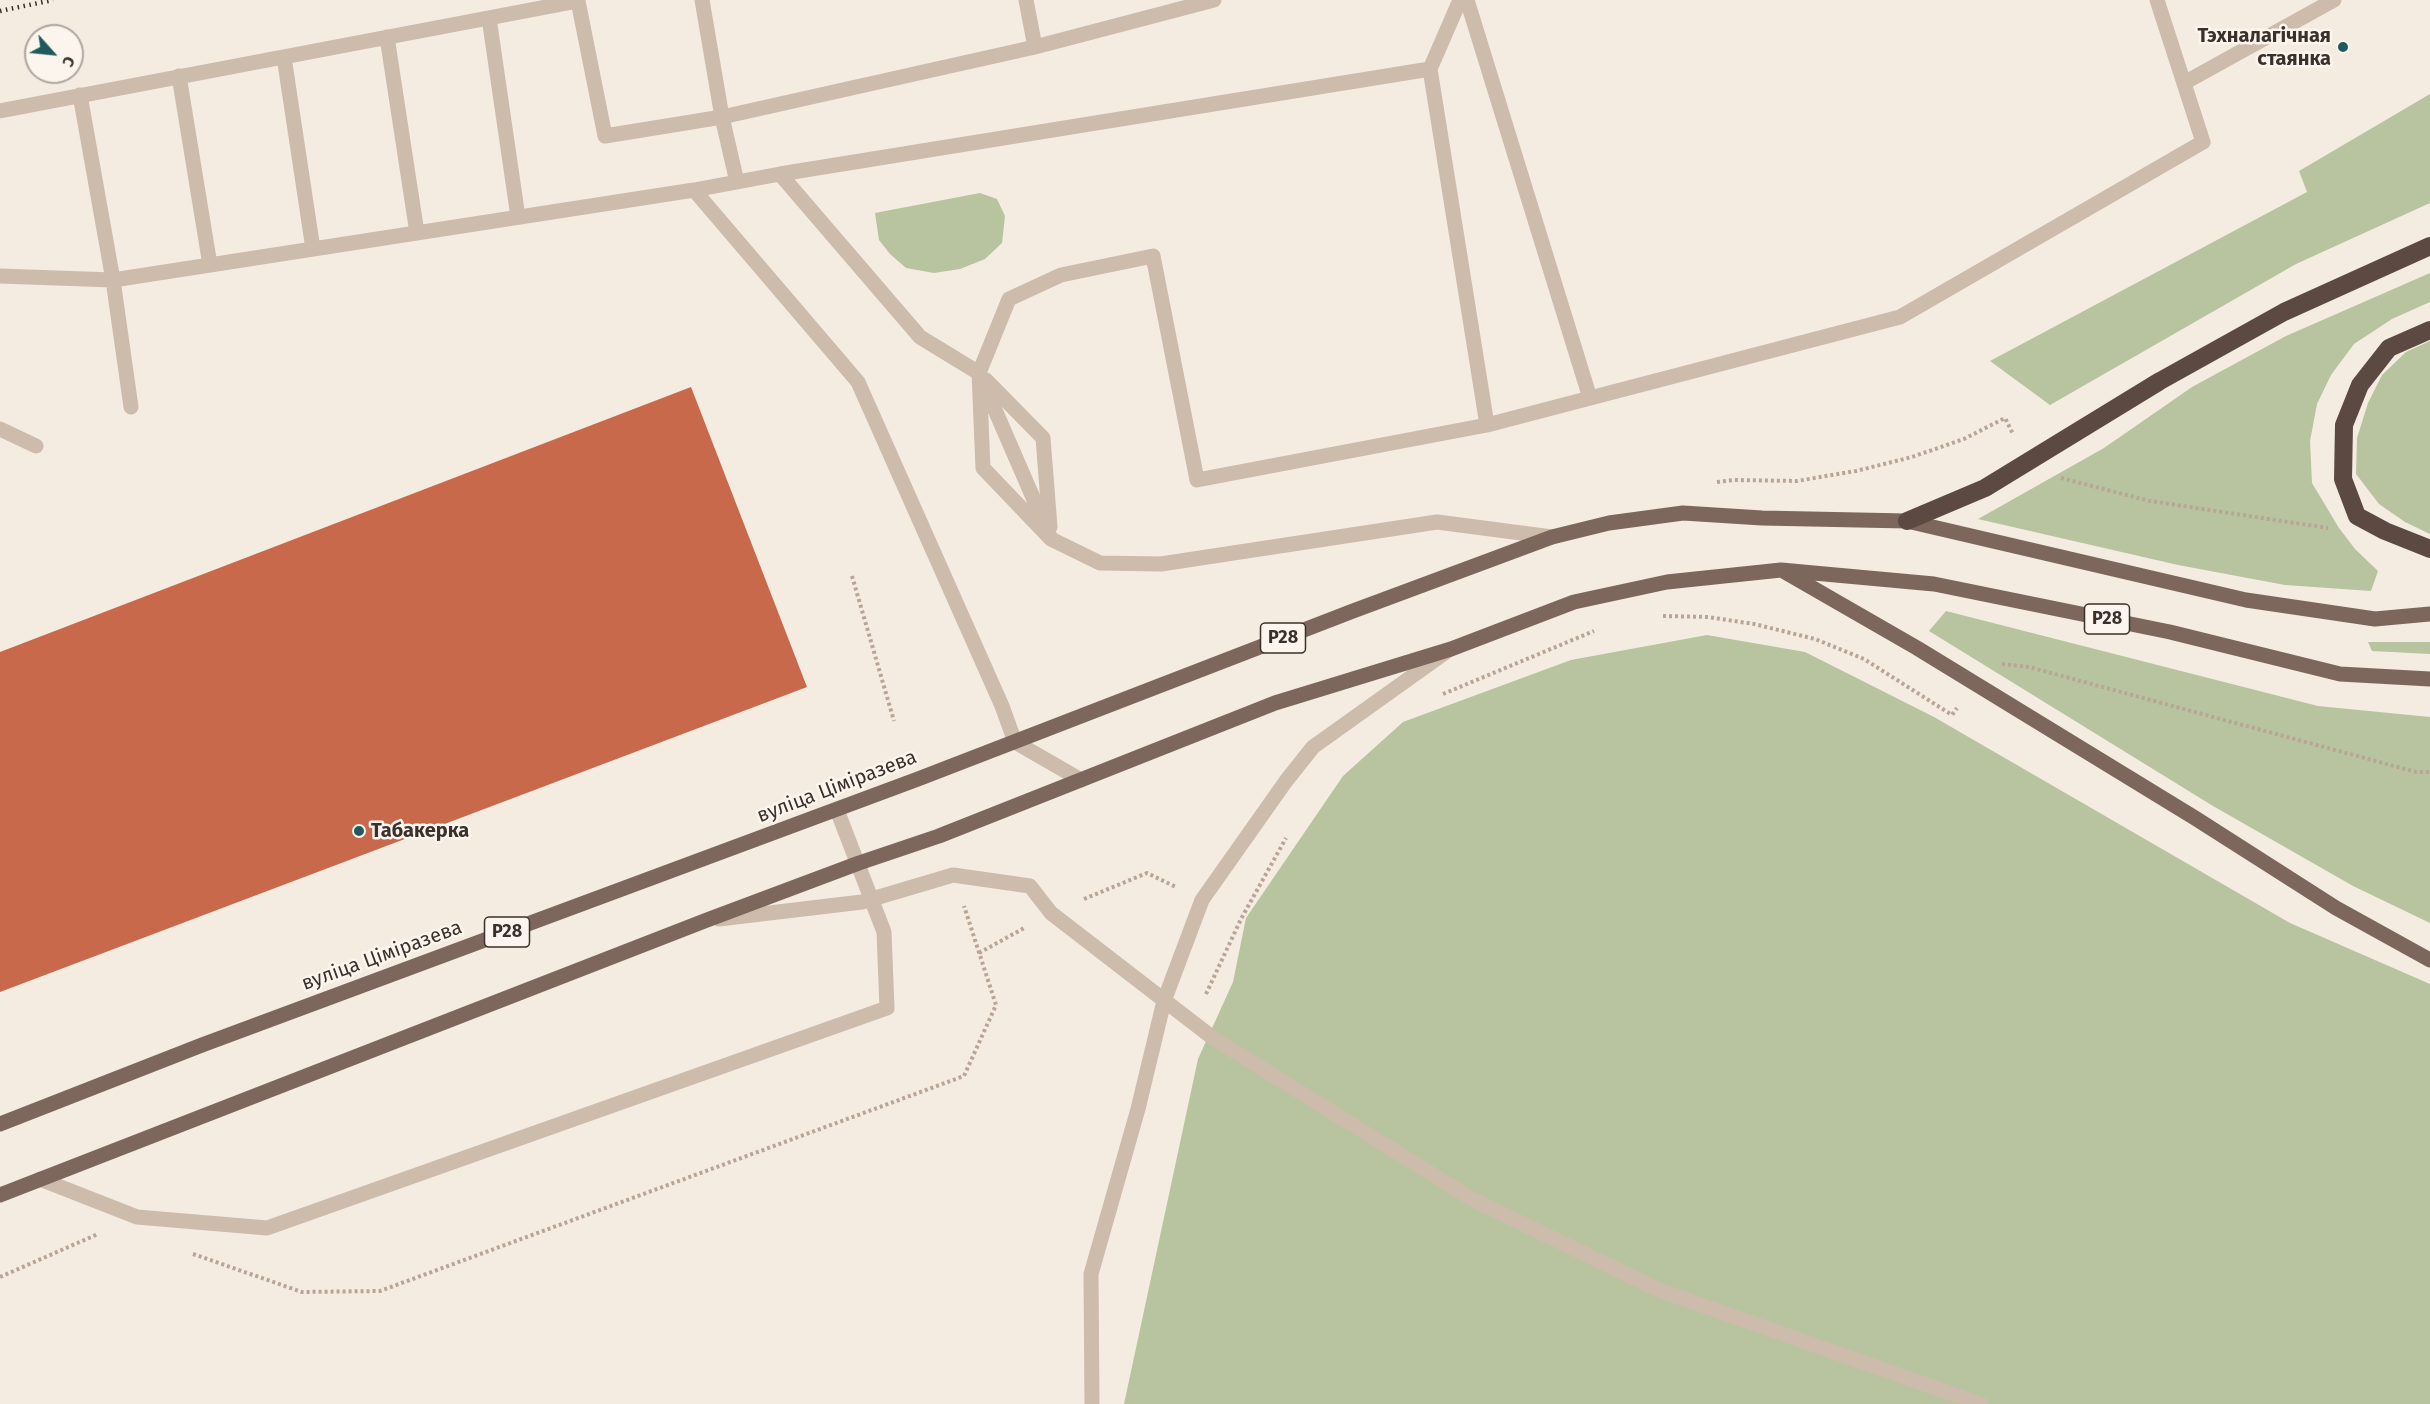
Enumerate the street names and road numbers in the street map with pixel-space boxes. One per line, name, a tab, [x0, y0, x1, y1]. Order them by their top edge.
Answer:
road number: Р28	[2084, 604, 2130, 634]
road number: Р28	[1260, 623, 1306, 653]
street label: вуліца Ціміразева	[754, 746, 920, 828]
street label: вуліца Ціміразева	[298, 916, 466, 996]
road number: Р28	[484, 917, 530, 947]

